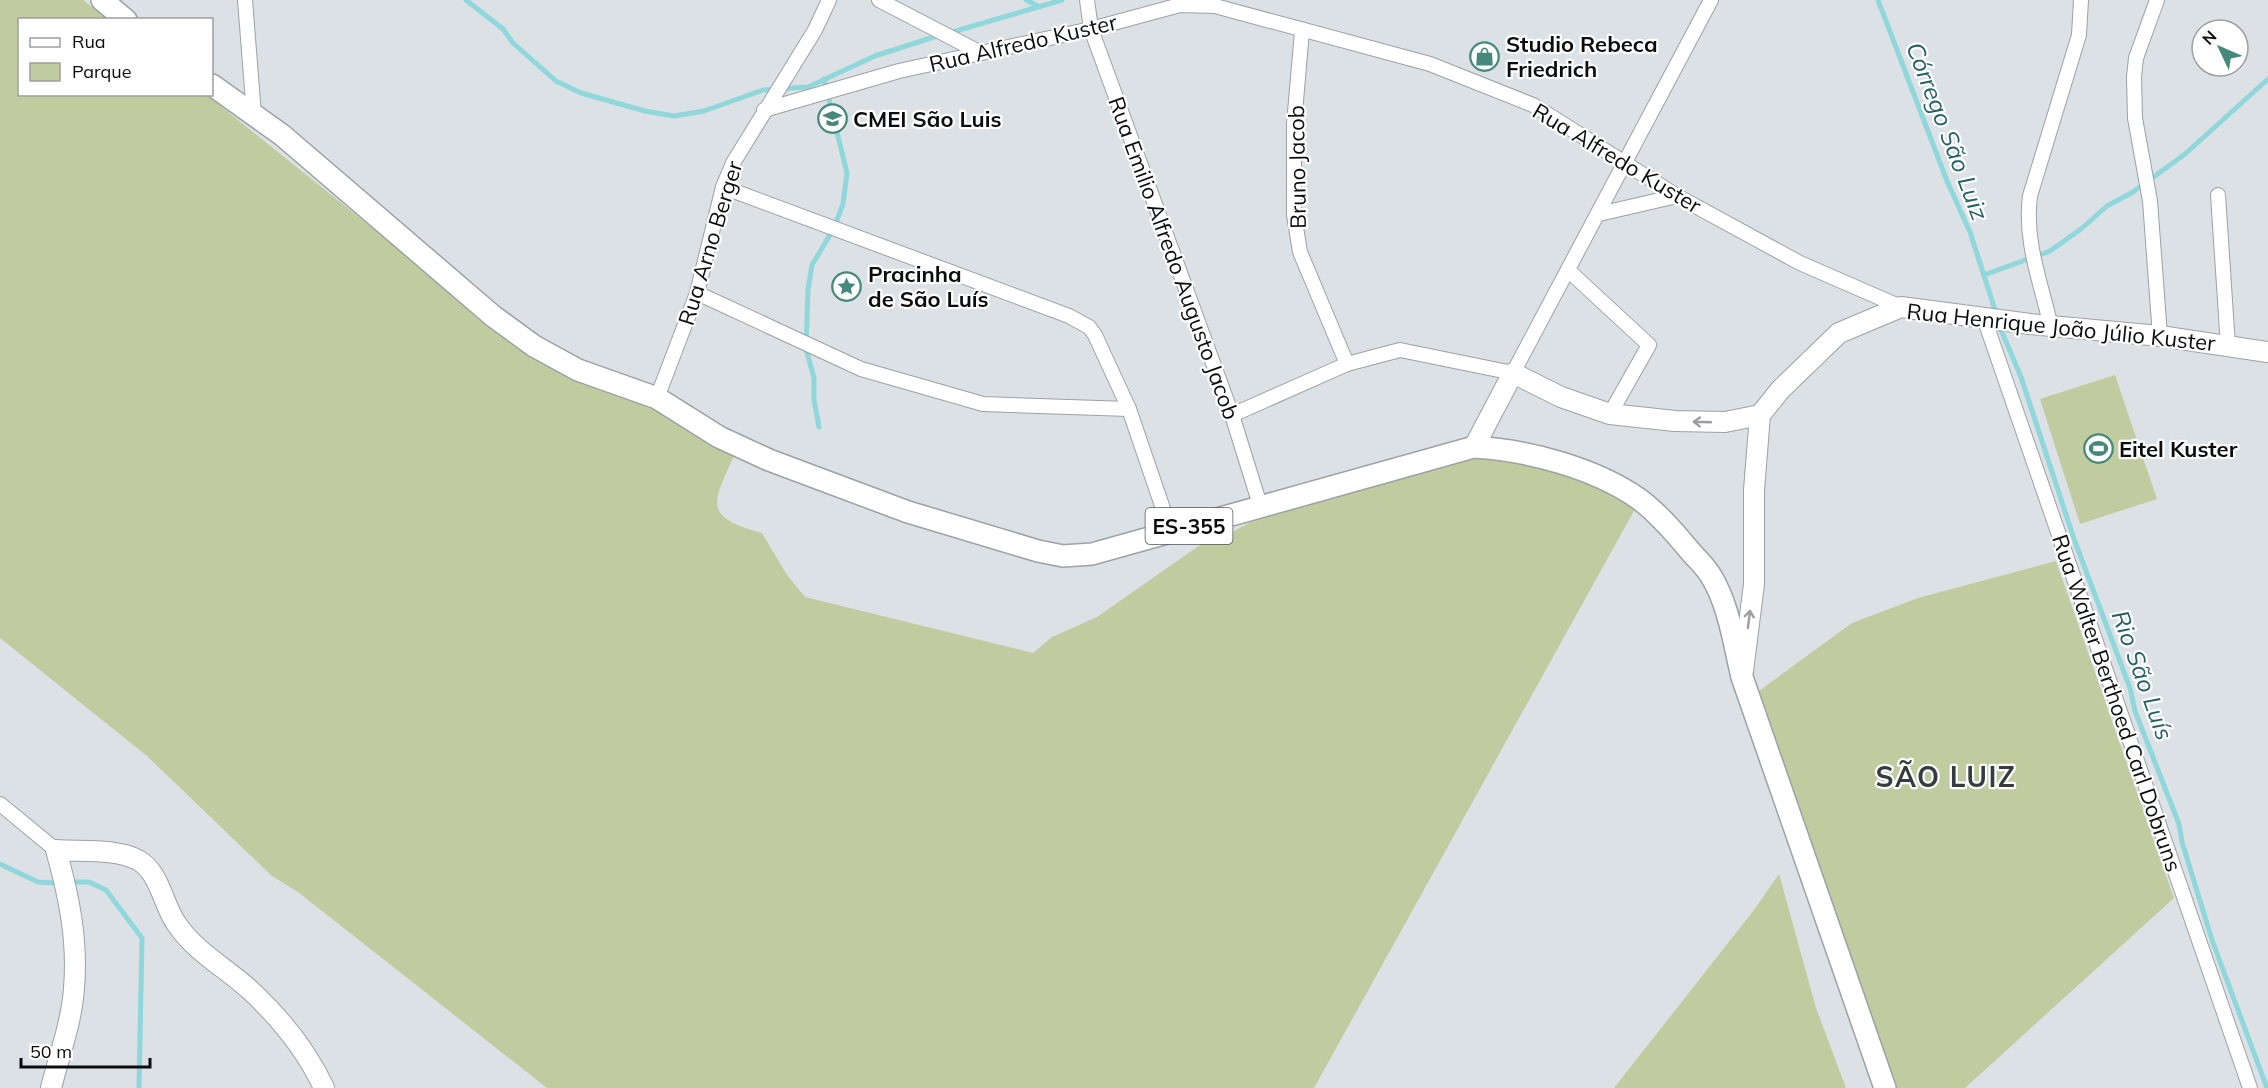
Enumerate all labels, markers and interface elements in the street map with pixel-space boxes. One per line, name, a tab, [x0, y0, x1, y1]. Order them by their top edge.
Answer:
street label: Rua Alfredo Kuster	[926, 8, 1120, 78]
legend	[18, 18, 213, 96]
north arrow	[2190, 18, 2250, 78]
text: N	[2198, 26, 2221, 49]
text: Rua	[72, 30, 106, 53]
place label: Studio Rebeca Friedrich	[1506, 30, 1658, 83]
water label: Córrego São Luiz	[1900, 38, 1996, 225]
shop icon: Studio Rebeca Friedrich	[1469, 41, 1501, 73]
text: Parque	[72, 60, 131, 83]
street label: Rua Emilio Alfredo Augusto Jacob	[1102, 93, 1246, 423]
street label: Rua Alfredo Kuster	[1528, 97, 1706, 219]
school or university icon: CMEI São Luis	[816, 103, 848, 135]
place label: CMEI São Luis	[853, 105, 1001, 133]
street label: Bruno Jacob	[1282, 105, 1312, 229]
street label: Rua Arno Berger	[672, 158, 748, 328]
place label: Pracinha de São Luís	[868, 260, 989, 313]
place icon: Pracinha de São Luís	[831, 271, 863, 303]
street label: Rua Henrique João Júlio Kuster	[1905, 297, 2217, 357]
one-way arrow	[1693, 416, 1713, 427]
sports icon: Eitel Kuster	[2082, 433, 2114, 465]
place label: Eitel Kuster	[2119, 435, 2238, 463]
road number: ES-355	[1146, 508, 1232, 544]
street label: Rua Walter Berthoed Carl Dobruns	[2046, 531, 2188, 875]
water label: Rio São Luís	[2106, 606, 2180, 744]
one-way arrow	[1744, 609, 1755, 629]
district label: SÃO LUIZ	[1876, 759, 2016, 794]
scale bar	[21, 1031, 150, 1069]
text: 50 m	[30, 1040, 72, 1063]

